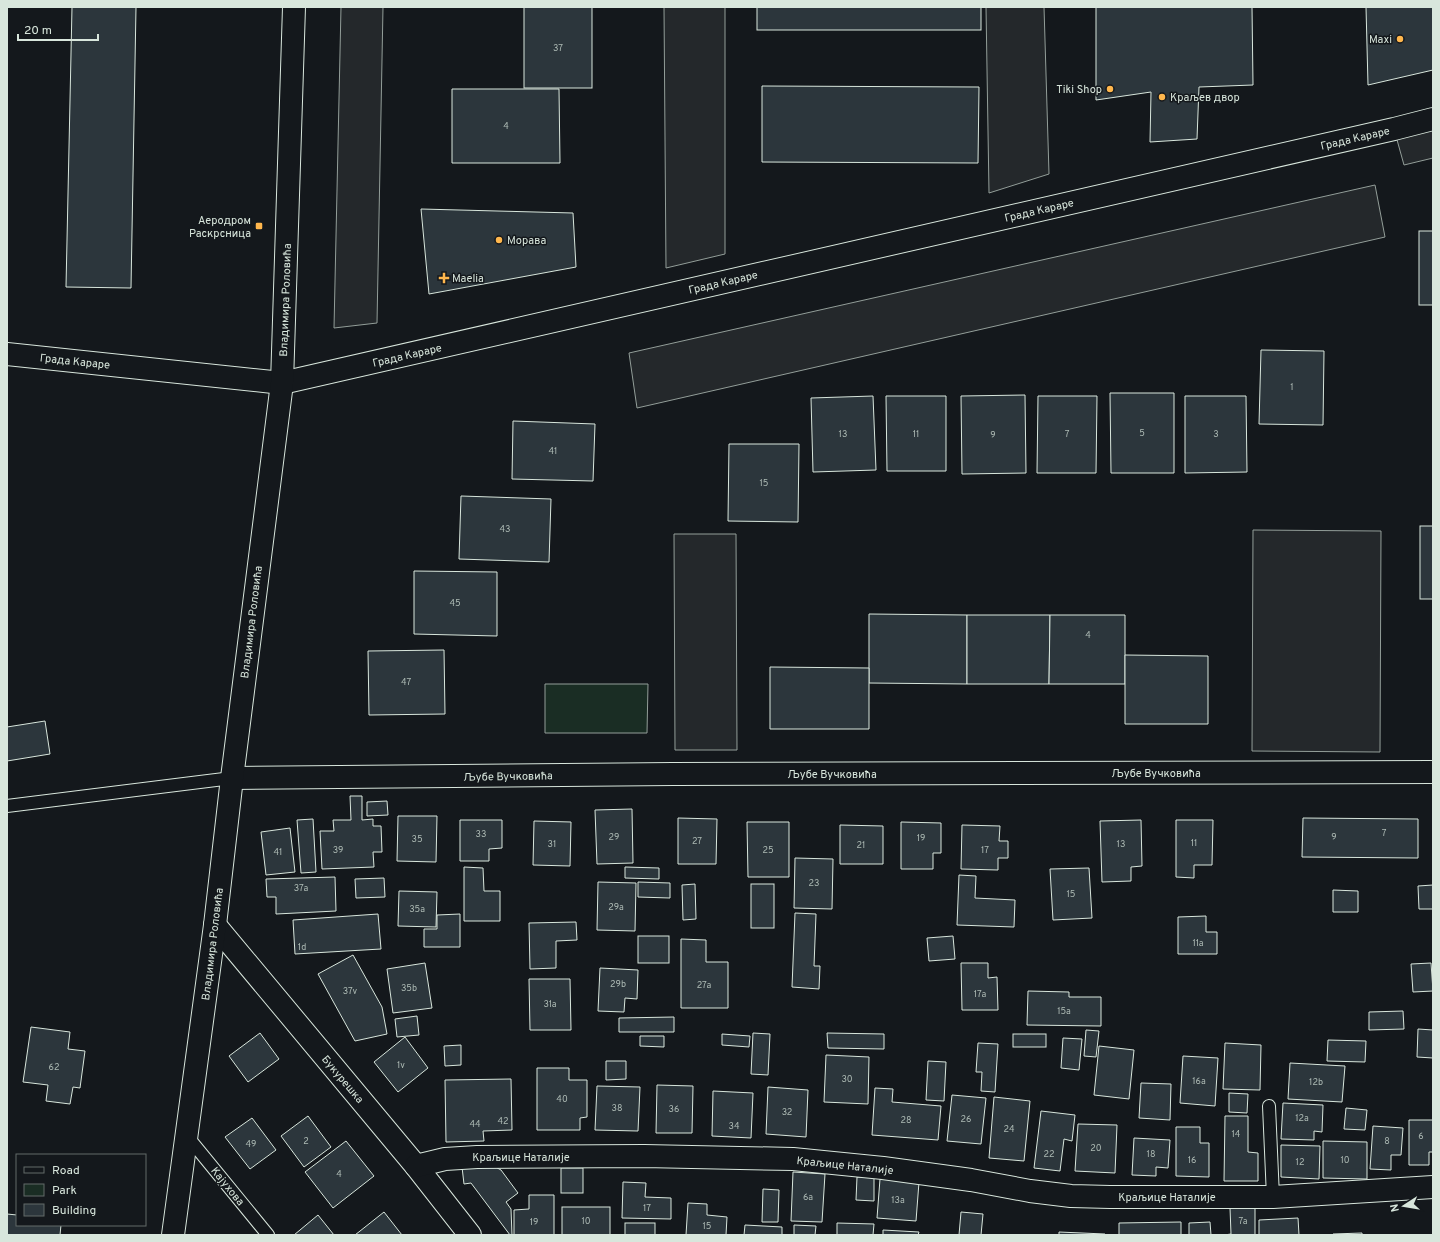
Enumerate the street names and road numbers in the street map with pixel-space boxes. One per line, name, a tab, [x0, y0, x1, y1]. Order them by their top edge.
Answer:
street label: Града Караре	[1319, 124, 1391, 154]
street label: Града Караре	[1003, 196, 1075, 226]
street label: Владимира Роловића	[277, 243, 295, 357]
street label: Града Караре	[687, 268, 759, 298]
street label: Града Караре	[371, 341, 443, 371]
street label: Града Караре	[39, 351, 111, 373]
street label: Владимира Роловића	[238, 565, 266, 679]
street label: Љубе Вучковића	[1111, 767, 1201, 781]
street label: Љубе Вучковића	[787, 768, 877, 782]
street label: Љубе Вучковића	[463, 769, 553, 785]
street label: Владимира Роловића	[199, 887, 227, 1001]
street label: Букурешка	[318, 1053, 366, 1107]
street label: Краљице Наталије	[472, 1151, 570, 1165]
street label: Краљице Наталије	[796, 1154, 894, 1178]
street label: Кајухова	[207, 1164, 247, 1209]
street label: Краљице Наталије	[1118, 1191, 1216, 1205]

